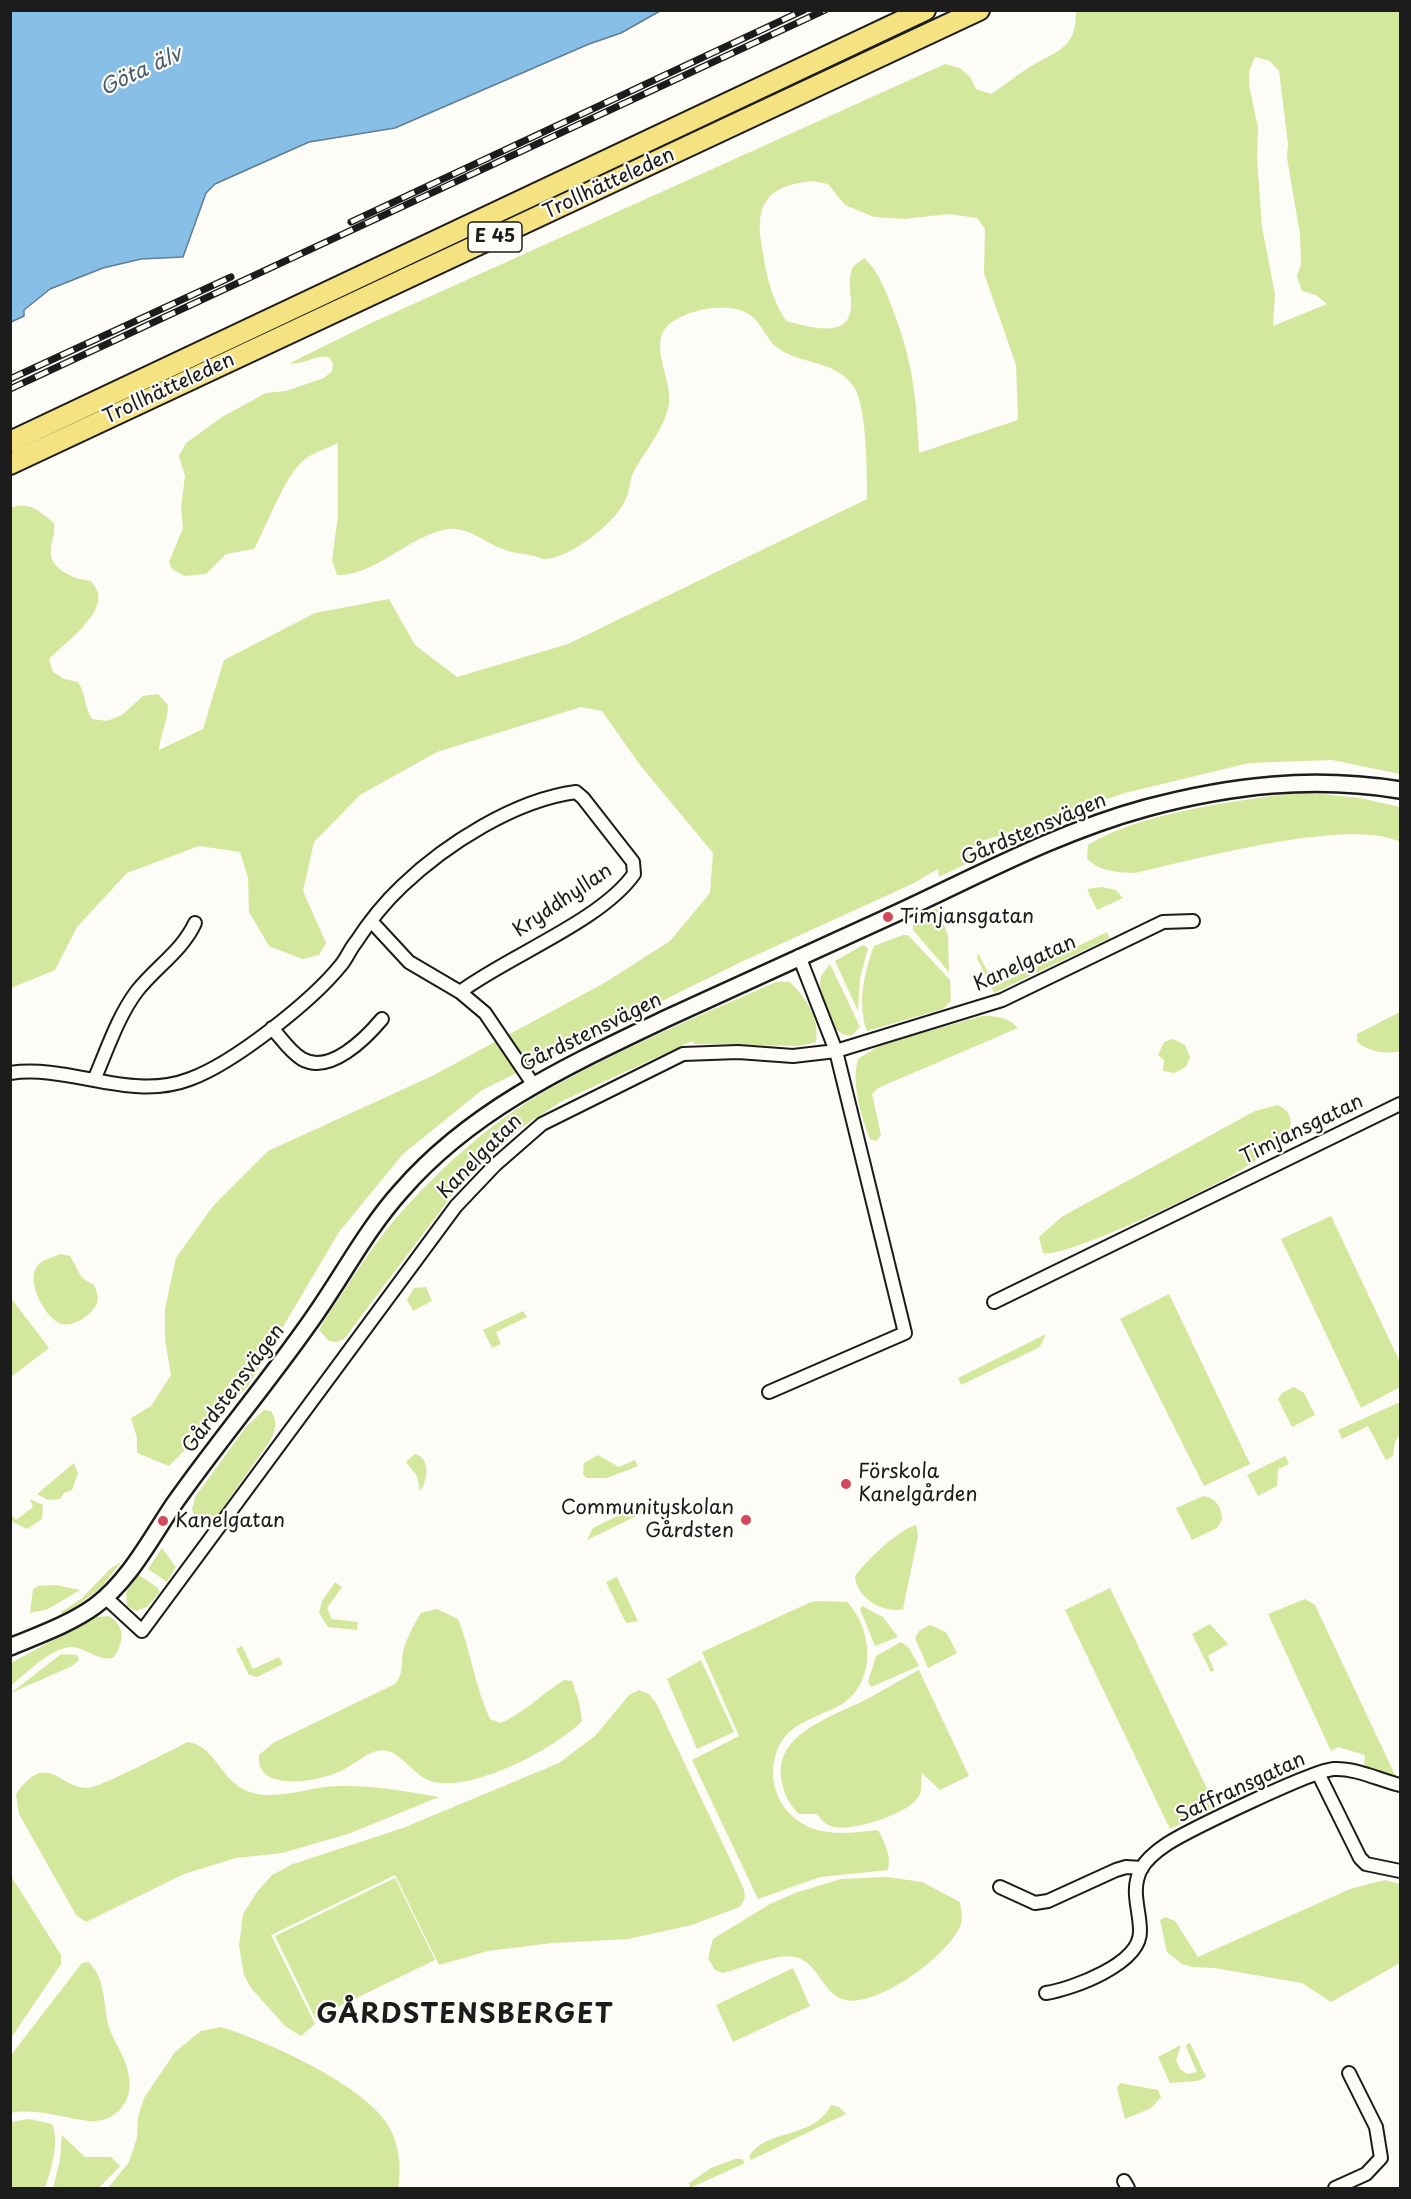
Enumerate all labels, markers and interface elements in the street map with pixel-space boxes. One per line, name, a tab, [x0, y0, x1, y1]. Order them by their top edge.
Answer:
water label: Göta älv	[96, 42, 186, 102]
street label: Trollhätteleden	[539, 143, 679, 225]
road number: E 45	[468, 222, 522, 252]
street label: Trollhätteleden	[99, 348, 239, 430]
street label: Gårdstensvägen	[958, 789, 1110, 871]
street label: Kryddhyllan	[509, 859, 617, 943]
place label: Timjansgatan	[900, 905, 1034, 929]
marker: Timjansgatan	[881, 910, 895, 924]
street label: Kanelgatan	[970, 931, 1080, 997]
street label: Gårdstensvägen	[516, 988, 666, 1078]
street label: Timjansgatan	[1237, 1090, 1367, 1170]
street label: Kanelgatan	[433, 1110, 527, 1204]
street label: Gårdstensvägen	[178, 1320, 290, 1458]
place label: Förskola Kanelgården	[858, 1460, 978, 1507]
marker: Förskola Kanelgården	[839, 1477, 853, 1491]
place label: Communityskolan Gårdsten	[561, 1496, 734, 1543]
place label: Kanelgatan	[175, 1509, 285, 1533]
marker: Communityskolan Gårdsten	[739, 1513, 753, 1527]
marker: Kanelgatan	[156, 1514, 170, 1528]
street label: Saffransgatan	[1173, 1748, 1309, 1828]
district label: GÅRDSTENSBERGET	[319, 2000, 611, 2032]

